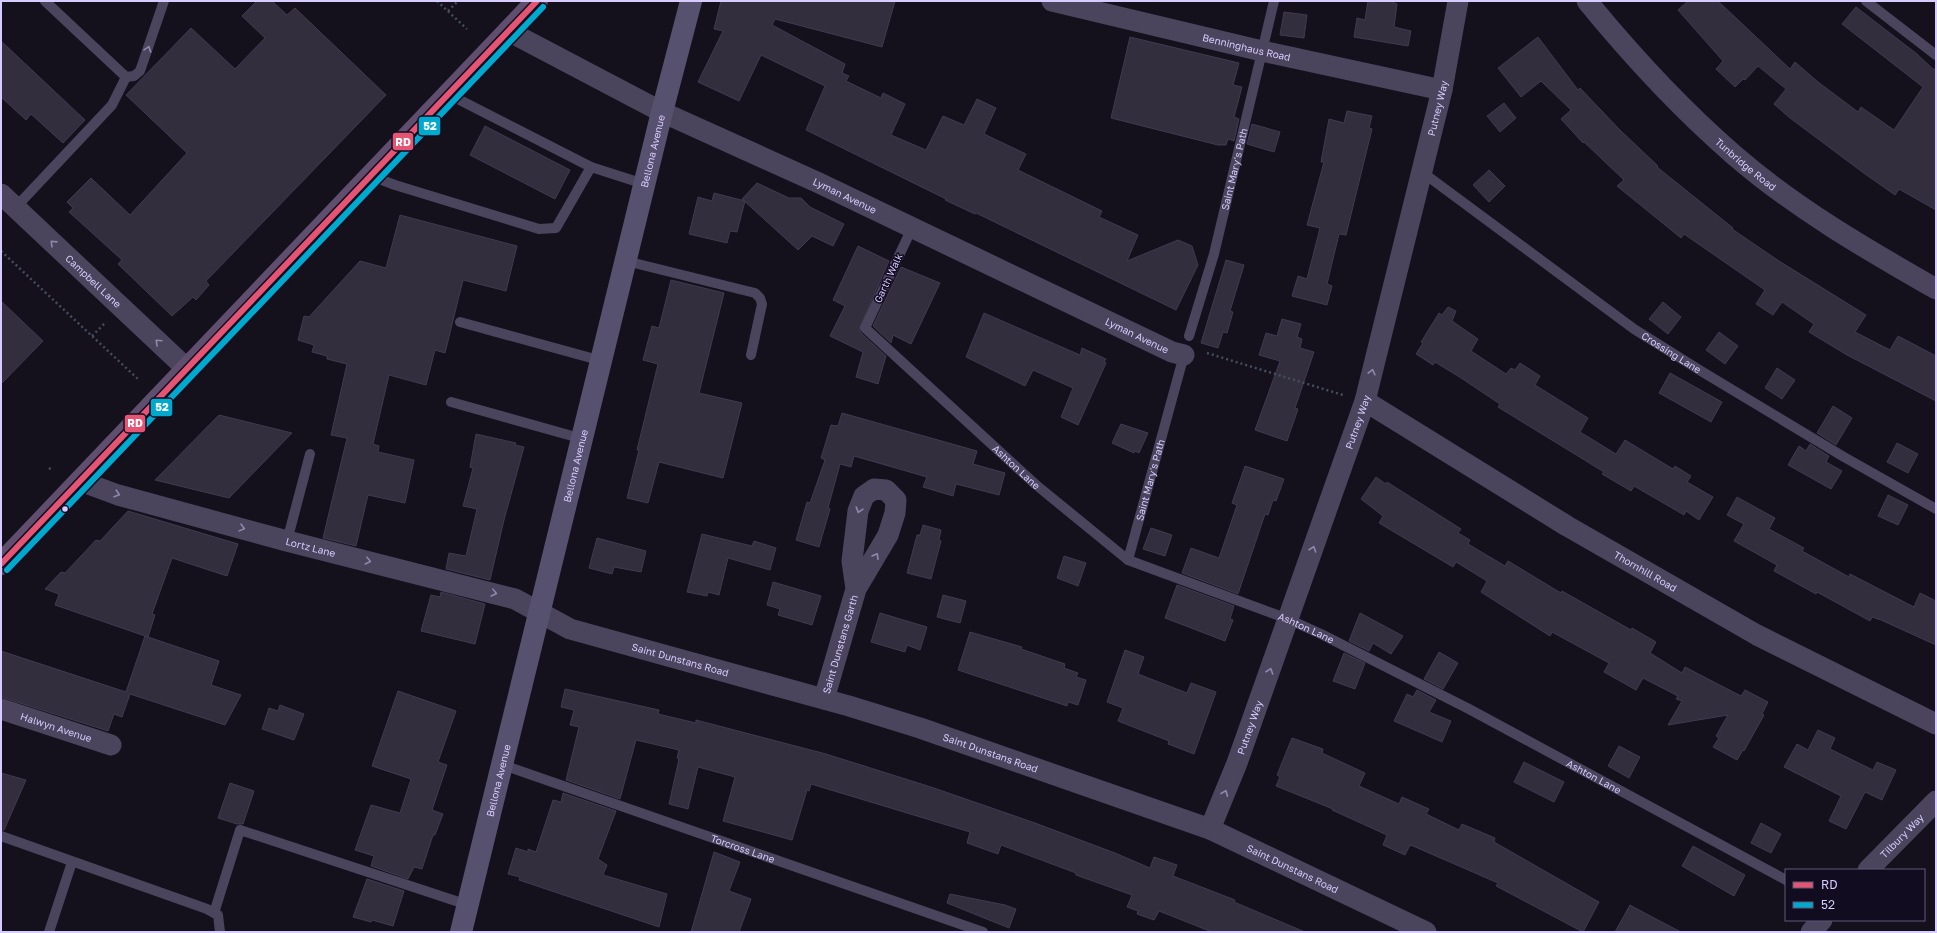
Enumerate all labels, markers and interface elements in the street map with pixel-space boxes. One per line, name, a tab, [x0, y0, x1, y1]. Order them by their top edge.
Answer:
street label: Benninghaus Road	[1201, 31, 1292, 63]
one-way arrow	[143, 46, 152, 53]
street label: Putney Way	[1425, 79, 1450, 137]
street label: Bellona Avenue	[638, 113, 667, 189]
line badge: 52	[418, 116, 441, 136]
text: 52	[423, 119, 437, 132]
street label: Saint Mary's Path	[1219, 127, 1250, 211]
line badge: RD	[392, 132, 414, 151]
text: RD	[395, 135, 411, 148]
street label: Tunbridge Road	[1713, 135, 1779, 193]
street label: Lyman Avenue	[811, 175, 879, 216]
one-way arrow	[51, 241, 58, 248]
street label: Garth Walk	[871, 251, 905, 305]
street label: Campbell Lane	[63, 252, 124, 310]
street label: Lyman Avenue	[1103, 315, 1171, 356]
street label: Crossing Lane	[1639, 329, 1704, 376]
one-way arrow	[155, 340, 163, 347]
one-way arrow	[1367, 369, 1376, 376]
street label: Putney Way	[1342, 393, 1372, 451]
line badge: 52	[150, 398, 173, 417]
text: 52	[155, 400, 169, 413]
line badge: RD	[124, 414, 146, 433]
text: RD	[127, 416, 143, 429]
street label: Bellona Avenue	[561, 428, 590, 503]
street label: Saint Mary's Path	[1133, 438, 1167, 522]
street label: Ashton Lane	[990, 442, 1043, 492]
one-way arrow	[113, 489, 120, 498]
unlabelled marker	[60, 504, 70, 514]
one-way arrow	[855, 506, 864, 513]
one-way arrow	[239, 524, 245, 532]
street label: Lortz Lane	[284, 535, 337, 559]
one-way arrow	[1308, 545, 1317, 552]
street label: Thornhill Road	[1612, 548, 1679, 594]
one-way arrow	[872, 553, 879, 560]
one-way arrow	[365, 557, 371, 565]
one-way arrow	[491, 589, 497, 597]
street label: Saint Dunstans Garth	[820, 593, 860, 695]
street label: Ashton Lane	[1277, 610, 1336, 646]
street label: Saint Dunstans Road	[631, 640, 730, 679]
one-way arrow	[1265, 668, 1273, 675]
street label: Putney Way	[1234, 698, 1265, 756]
street label: Halwyn Avenue	[19, 710, 93, 744]
street label: Saint Dunstans Road	[941, 730, 1040, 775]
street label: Bellona Avenue	[483, 743, 513, 818]
street label: Ashton Lane	[1565, 757, 1623, 796]
one-way arrow	[1220, 790, 1228, 798]
street label: Tilbury Way	[1877, 811, 1926, 860]
street label: Torcross Lane	[709, 832, 777, 865]
street label: Saint Dunstans Road	[1245, 841, 1340, 895]
legend	[1785, 869, 1925, 921]
text: RD	[1821, 877, 1838, 892]
text: 52	[1821, 897, 1835, 912]

